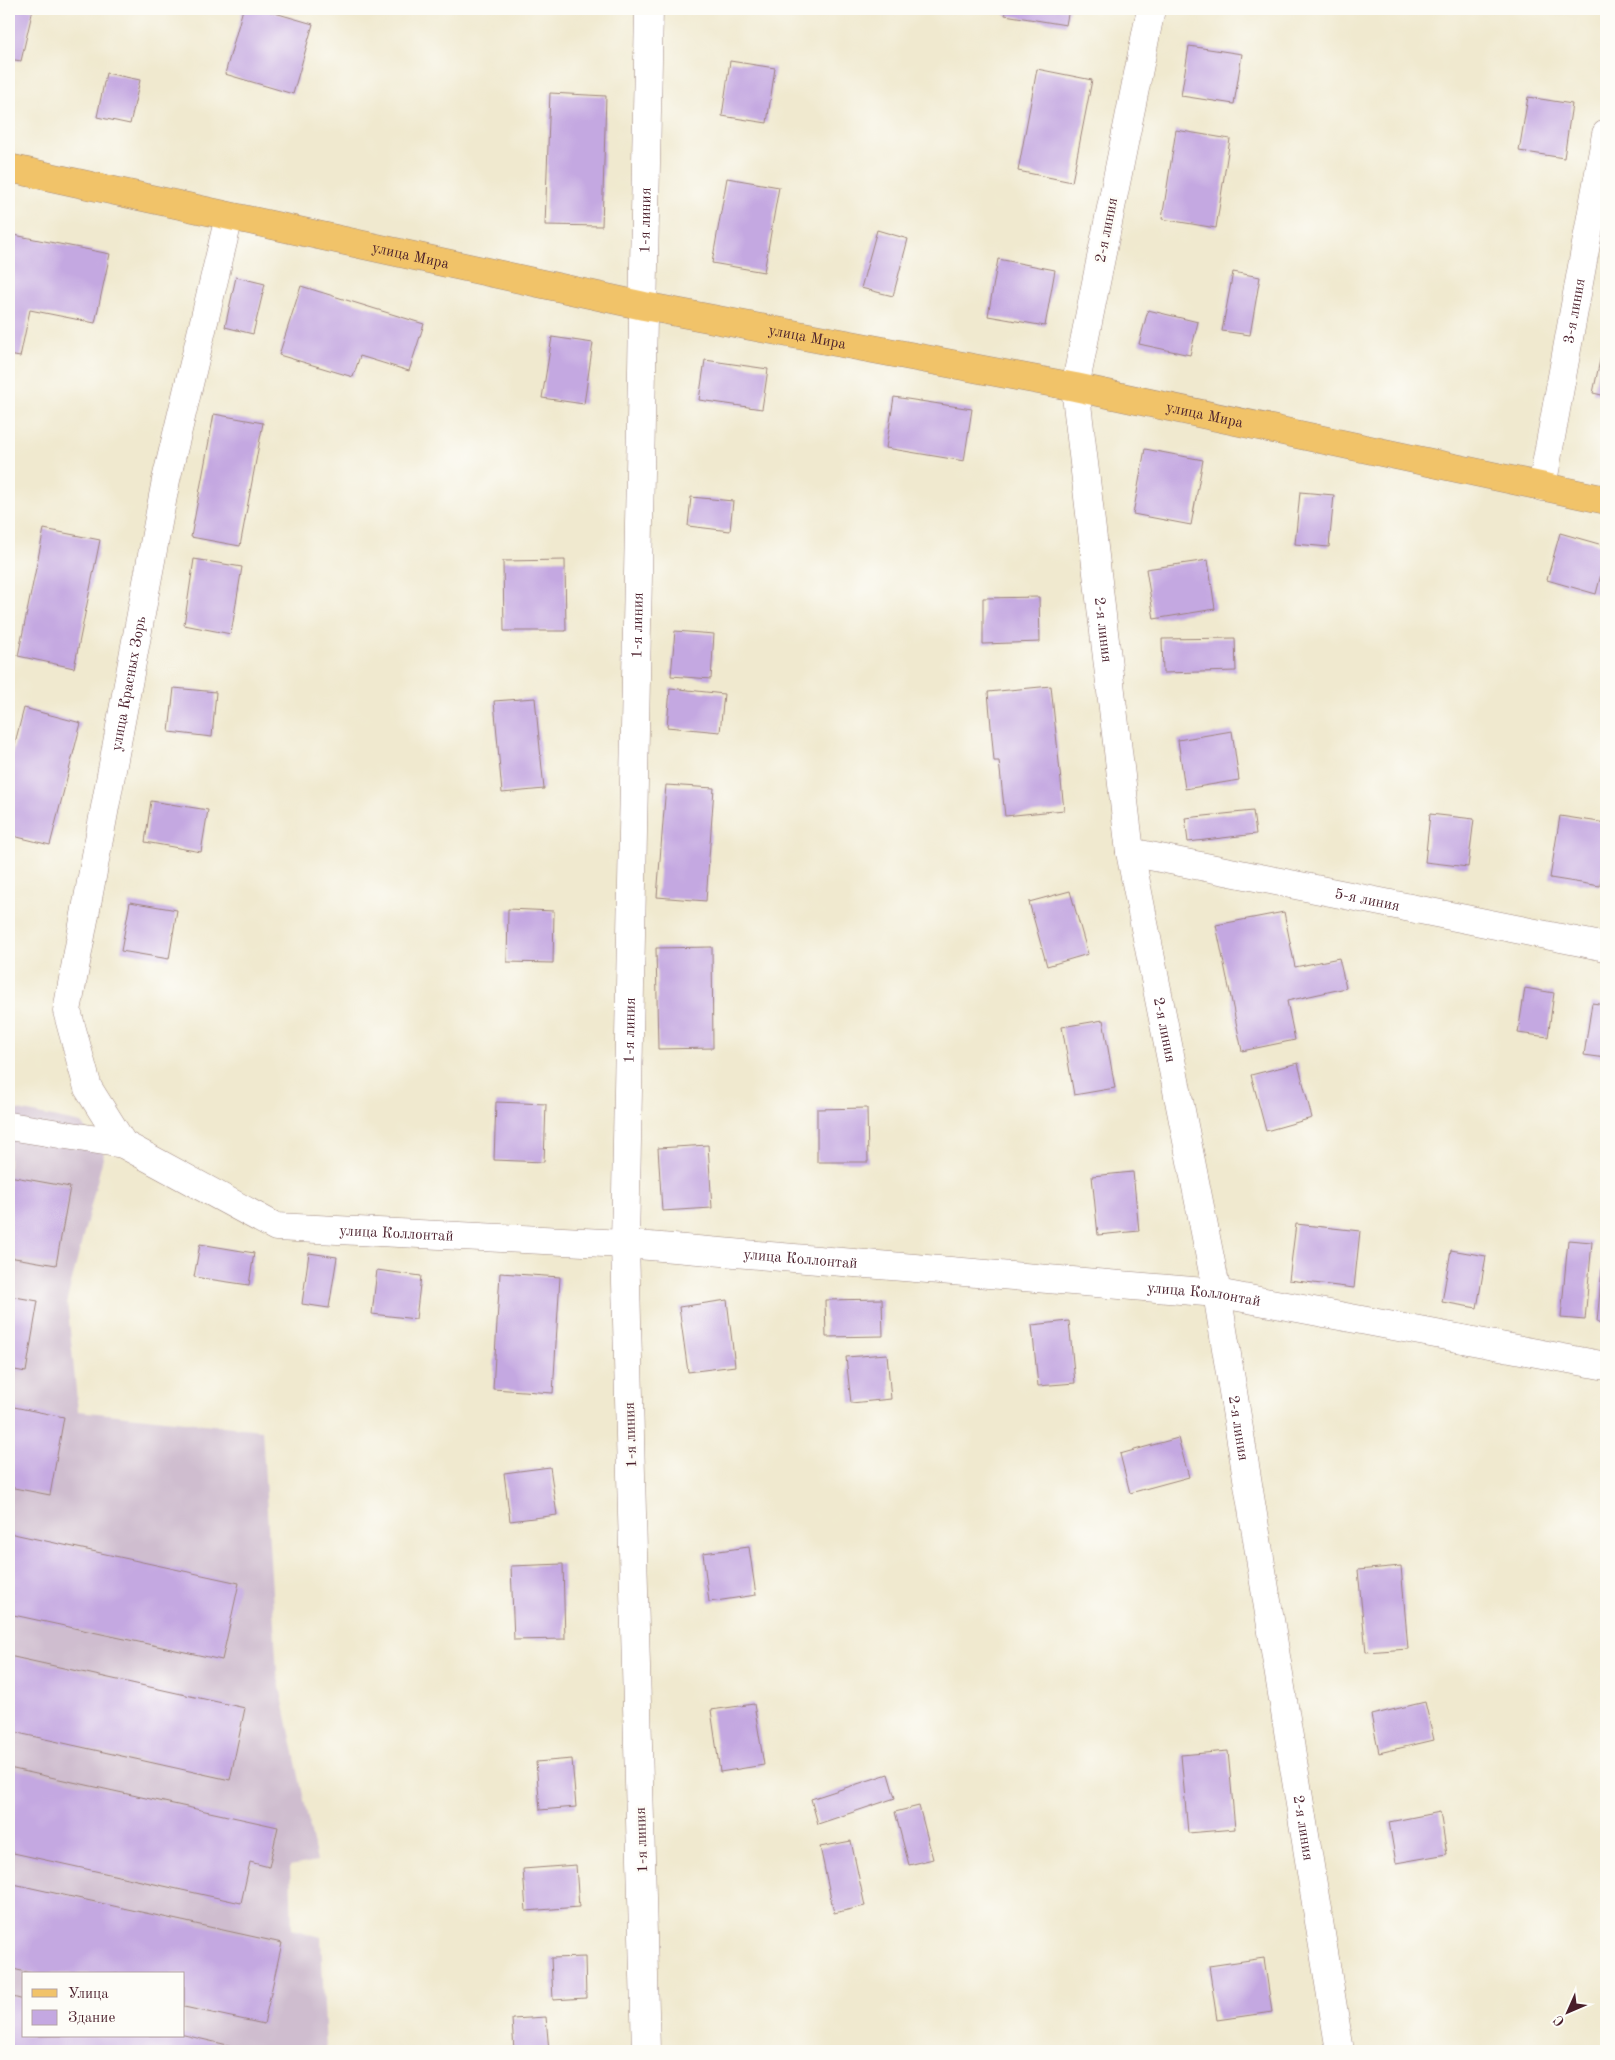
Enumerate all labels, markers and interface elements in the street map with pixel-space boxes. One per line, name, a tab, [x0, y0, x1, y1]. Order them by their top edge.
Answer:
street label: 1-я линия	[638, 187, 655, 254]
street label: 2-я линия	[1094, 196, 1121, 264]
street label: улица Мира	[370, 241, 451, 273]
street label: 3-я линия	[1562, 277, 1589, 345]
street label: улица Мира	[767, 324, 848, 353]
street label: улица Мира	[1164, 401, 1245, 432]
street label: 1-я линия	[630, 592, 647, 659]
street label: 2-я линия	[1091, 596, 1114, 664]
street label: улица Красных Зорь	[110, 615, 149, 753]
street label: 5-я линия	[1333, 887, 1401, 915]
street label: 2-я линия	[1150, 996, 1177, 1064]
street label: 1-я линия	[623, 997, 639, 1064]
street label: улица Коллонтай	[339, 1224, 454, 1245]
street label: улица Коллонтай	[743, 1248, 858, 1272]
street label: улица Коллонтай	[1146, 1281, 1262, 1310]
street label: 2-я линия	[1225, 1394, 1250, 1462]
street label: 1-я линия	[623, 1402, 640, 1468]
street label: 2-я линия	[1290, 1794, 1315, 1862]
street label: 1-я линия	[634, 1807, 651, 1873]
legend	[22, 1972, 185, 2038]
text: Улица	[68, 1987, 109, 2002]
north arrow	[1542, 1988, 1592, 2038]
text: Здание	[68, 2011, 115, 2026]
text: С	[1551, 2012, 1568, 2029]

